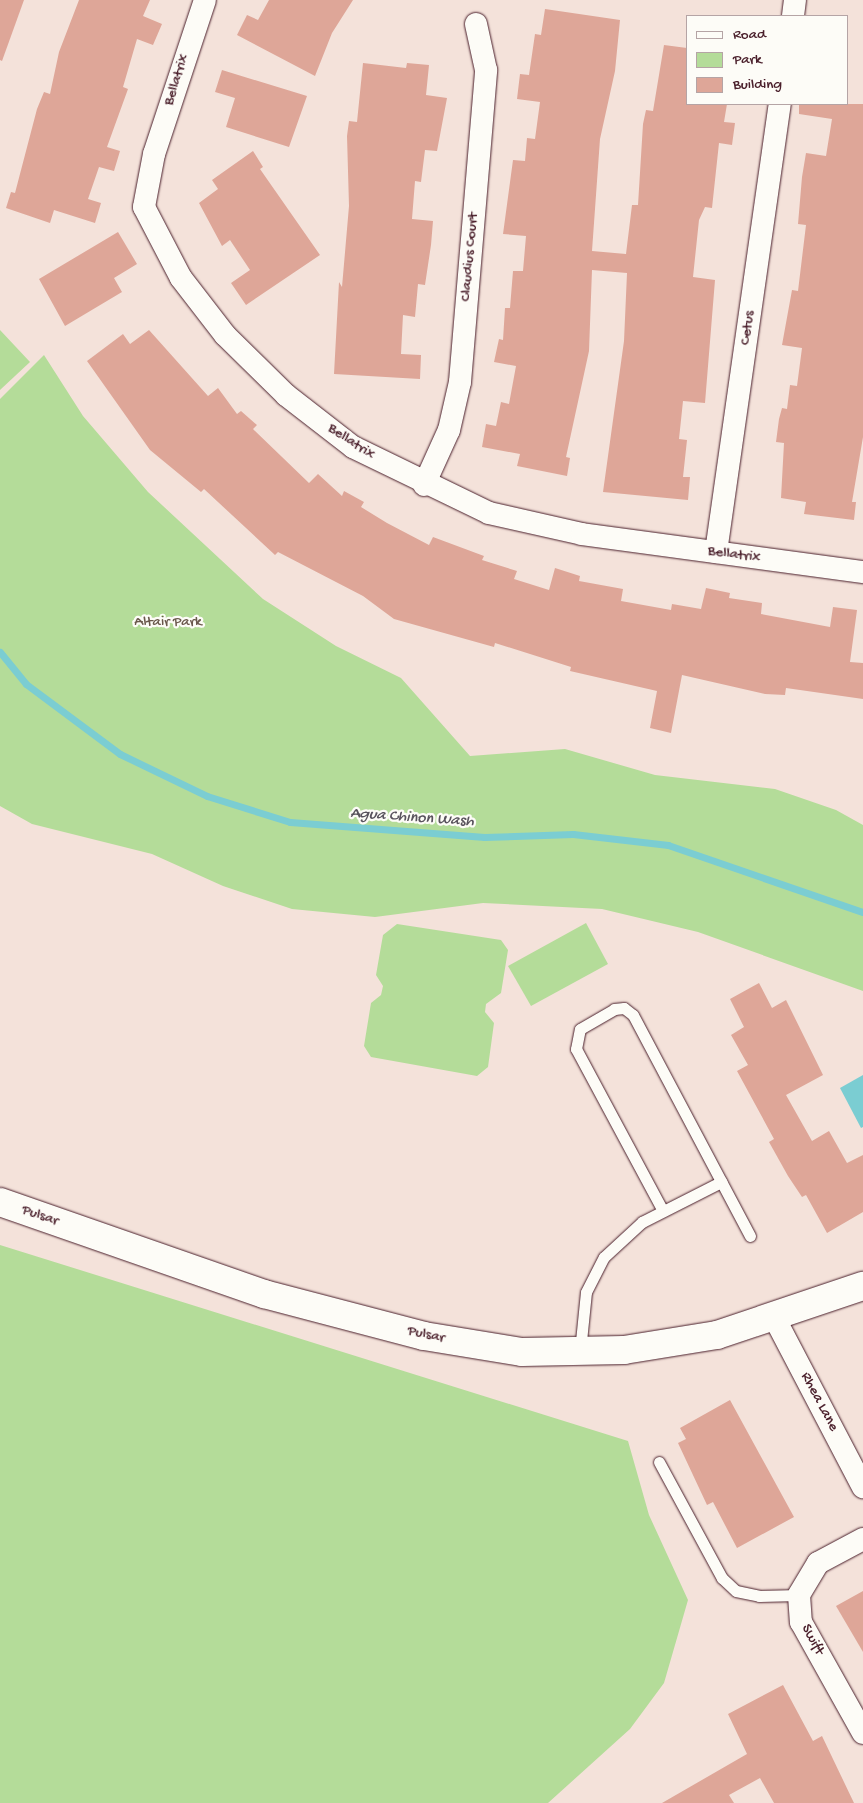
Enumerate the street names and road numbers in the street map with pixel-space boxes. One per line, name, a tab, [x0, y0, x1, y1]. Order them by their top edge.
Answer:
street label: Bellatrix	[160, 52, 194, 108]
street label: Claudius Court	[457, 212, 483, 302]
street label: Cetus	[737, 310, 759, 346]
street label: Bellatrix	[324, 420, 378, 464]
street label: Bellatrix	[707, 542, 761, 568]
street label: Pulsar	[19, 1201, 61, 1231]
street label: Pulsar	[406, 1322, 446, 1348]
street label: Rhea Lane	[796, 1369, 842, 1435]
street label: Swift	[796, 1621, 828, 1659]

